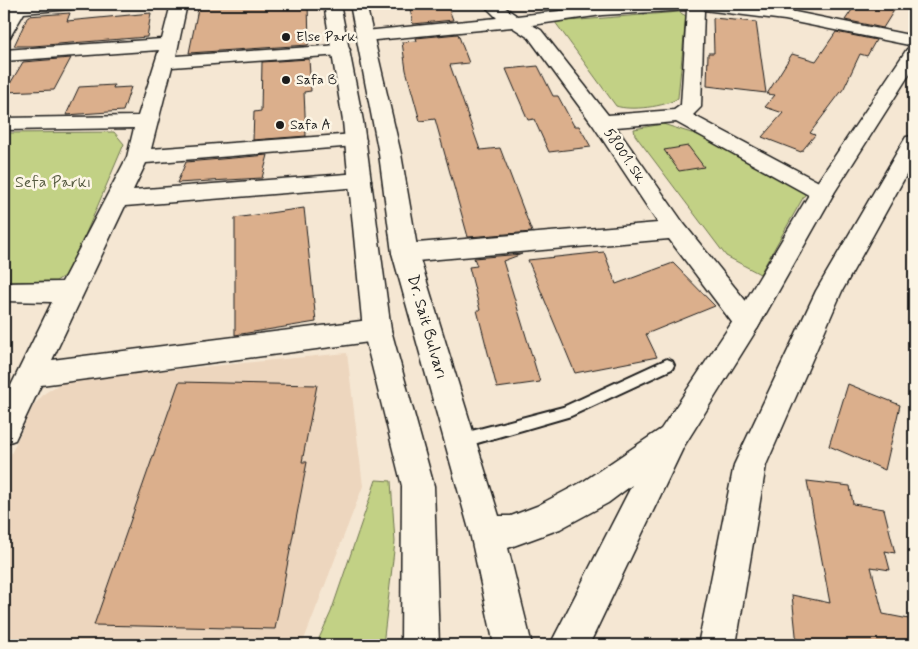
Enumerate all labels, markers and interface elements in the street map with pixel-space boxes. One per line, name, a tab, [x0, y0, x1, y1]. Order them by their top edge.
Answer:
place label: Else Park	[296, 28, 355, 46]
marker: Else Park	[280, 31, 292, 43]
place label: Safa B	[296, 71, 337, 89]
marker: Safa B	[280, 74, 292, 86]
place label: Safa A	[290, 116, 331, 134]
marker: Safa A	[274, 119, 286, 131]
street label: 58001. Sk.	[600, 125, 650, 187]
park label: Sefa Parkı	[15, 172, 91, 193]
street label: Dr. Sait Bulvarı	[402, 272, 452, 382]

